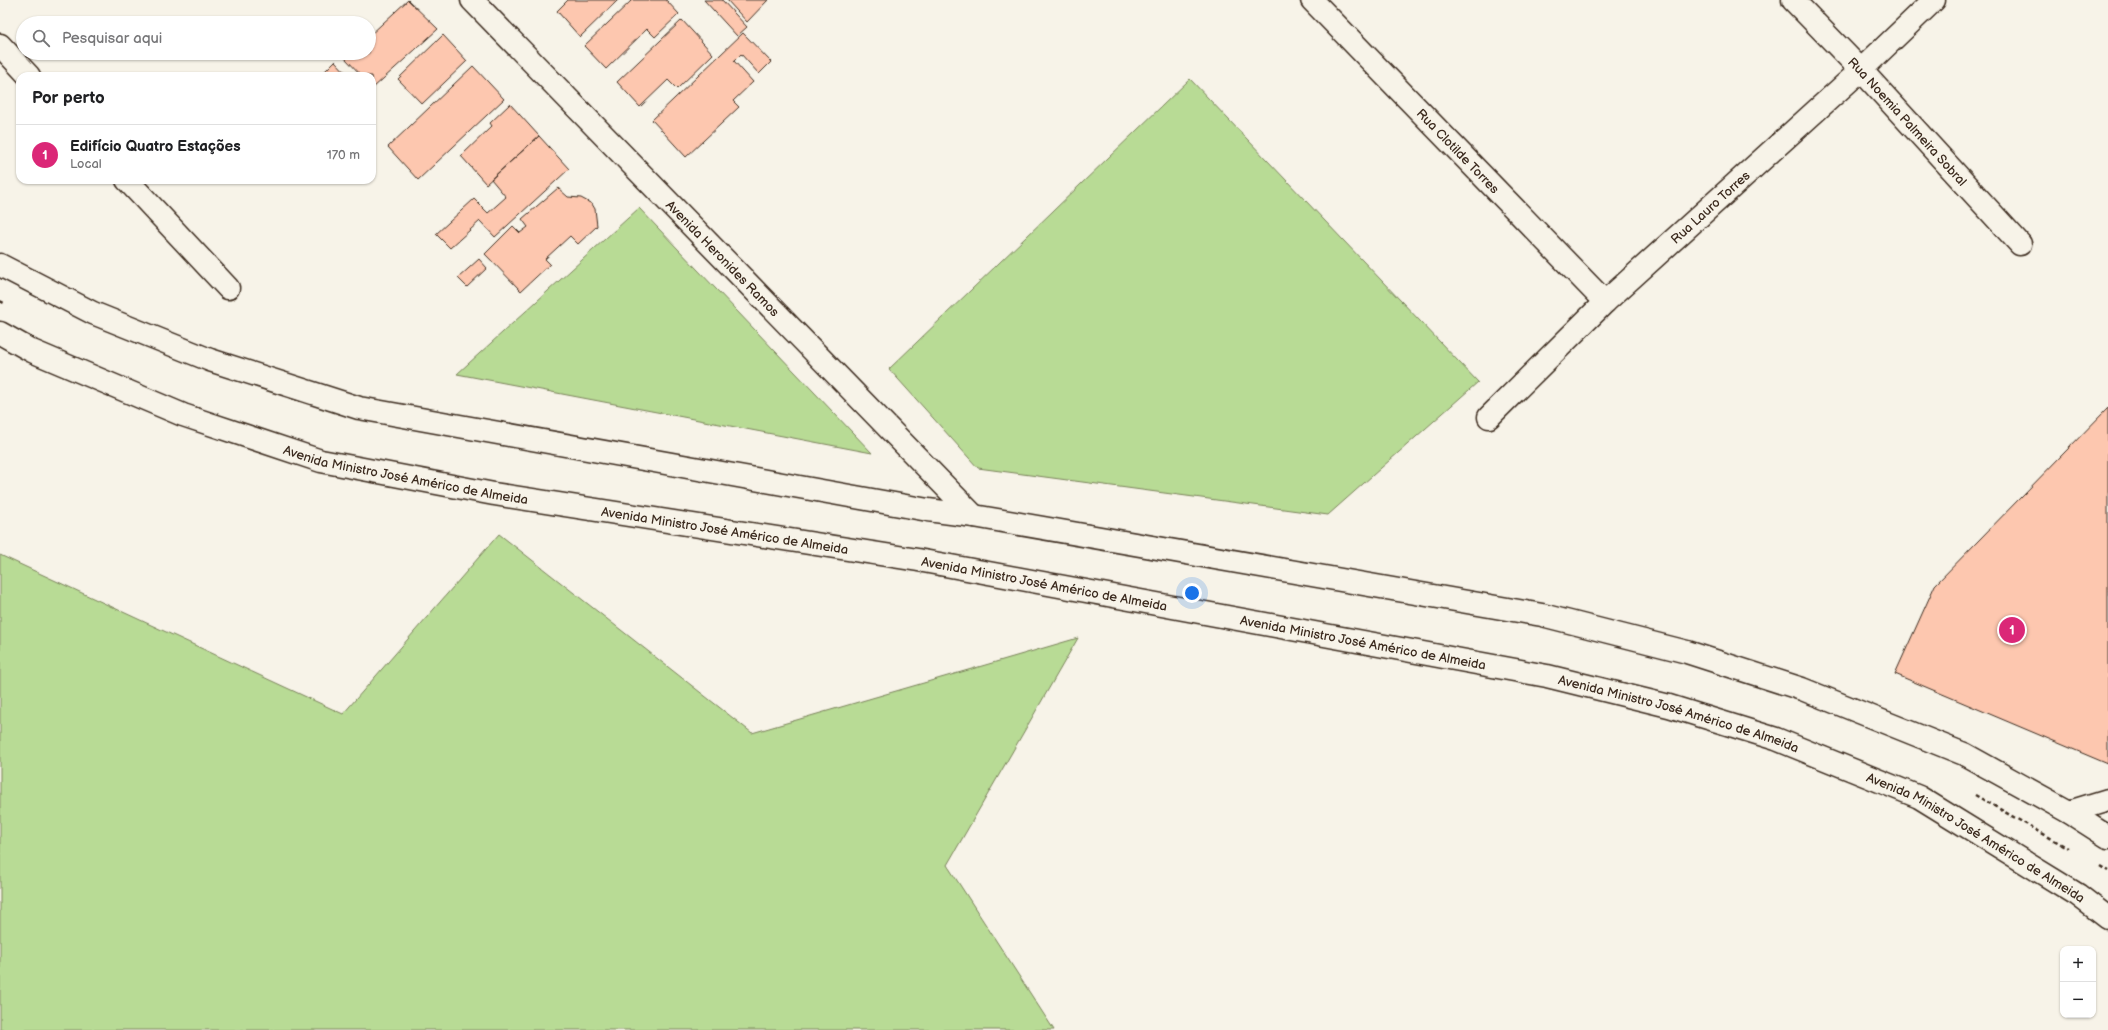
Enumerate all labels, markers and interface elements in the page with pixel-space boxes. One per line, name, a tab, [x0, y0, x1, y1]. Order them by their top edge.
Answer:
search box	[16, 16, 376, 60]
icon: search	[30, 27, 52, 49]
text: Pesquisar aqui	[62, 29, 162, 48]
street label: Rua Noemia Palmeira Sobral	[1844, 54, 1970, 190]
text: Por perto	[32, 88, 105, 108]
street label: Rua Clotilde Torres	[1413, 106, 1503, 198]
text: Edifício Quatro Estações	[70, 137, 241, 156]
text: 1	[42, 147, 48, 163]
text: 170 m	[327, 147, 360, 163]
text: Local	[70, 156, 102, 172]
street label: Rua Lauro Torres	[1668, 167, 1754, 248]
street label: Avenida Heronides Ramos	[662, 197, 783, 321]
street label: Avenida Ministro José Américo de Almeida	[281, 442, 529, 508]
street label: Avenida Ministro José Américo de Almeida	[600, 504, 849, 558]
street label: Avenida Ministro José Américo de Almeida	[920, 554, 1168, 615]
your location	[1182, 583, 1202, 603]
street label: Avenida Ministro José Américo de Almeida	[1239, 613, 1487, 674]
pin: 1	[1999, 615, 2025, 645]
street label: Avenida Ministro José Américo de Almeida	[1557, 672, 1801, 756]
street label: Avenida Ministro José Américo de Almeida	[1864, 770, 2088, 906]
map controls	[2060, 946, 2096, 1018]
button: +	[2060, 946, 2096, 982]
button: −	[2060, 982, 2096, 1018]

